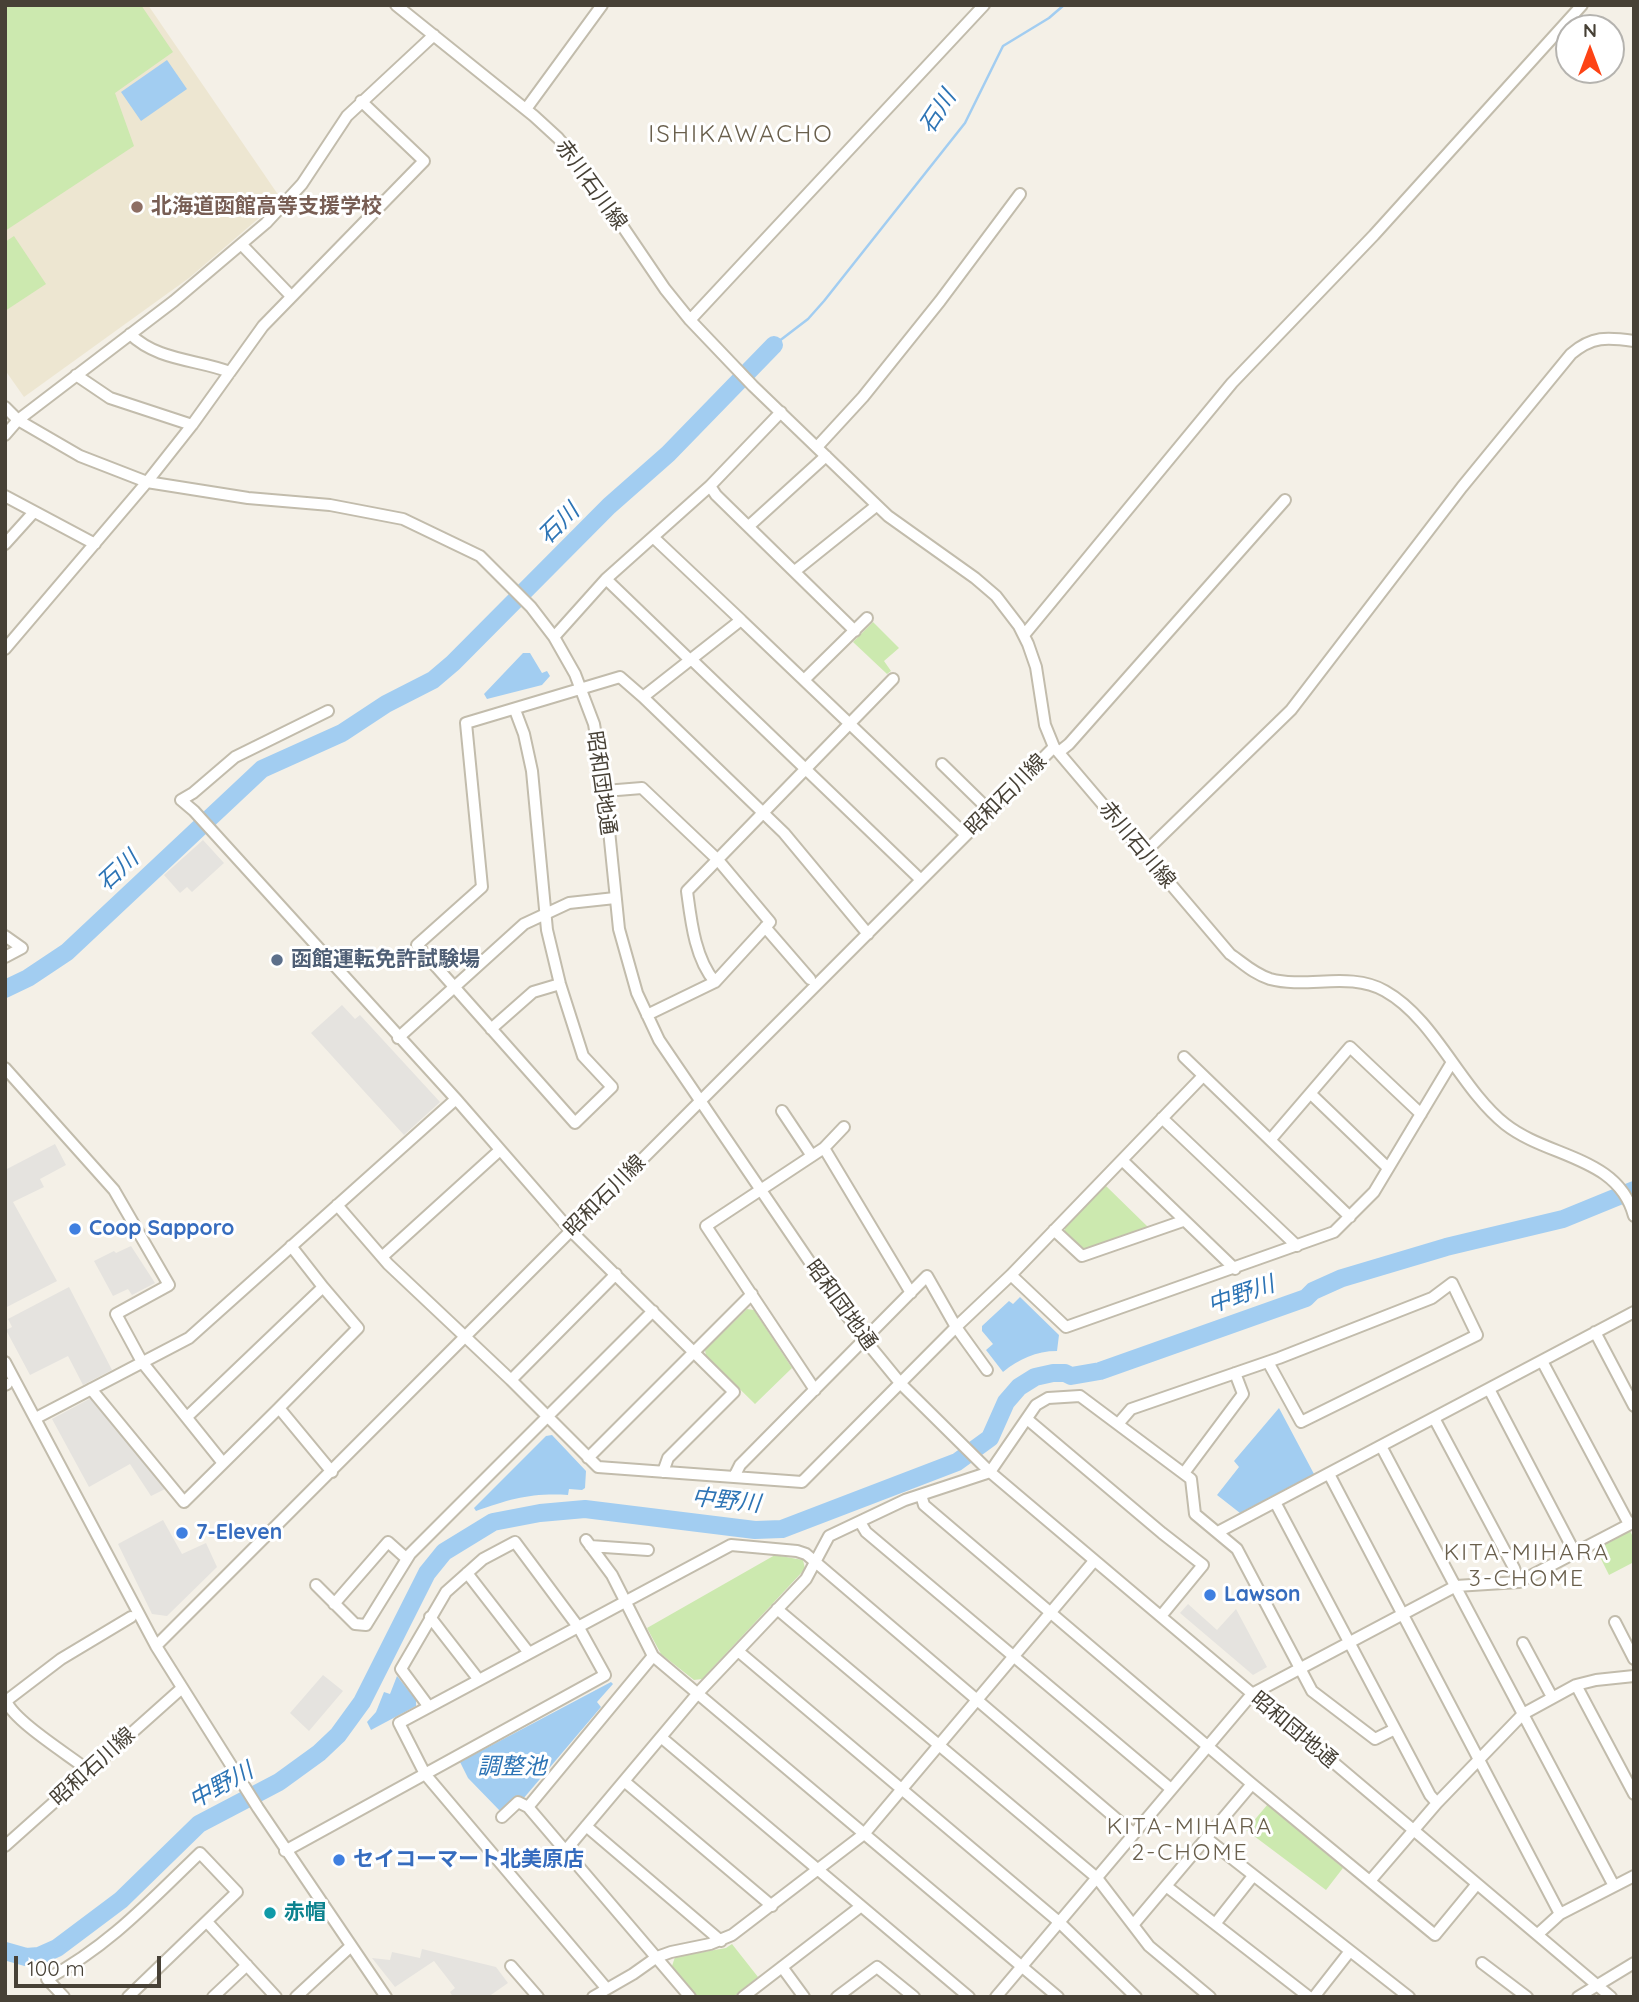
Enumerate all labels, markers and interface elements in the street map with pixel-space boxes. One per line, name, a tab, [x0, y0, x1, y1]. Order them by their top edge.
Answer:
north arrow	[1555, 14, 1625, 84]
text: N	[1583, 18, 1597, 42]
water label: 石川	[914, 85, 962, 139]
district label: ISHIKAWACHO	[650, 121, 832, 149]
street label: 赤川石川線	[550, 135, 632, 235]
place label: 北海道函館高等支援学校	[151, 194, 382, 220]
marker: 北海道函館高等支援学校	[129, 199, 145, 215]
water label: 石川	[533, 498, 585, 550]
street label: 昭和団地通	[581, 729, 621, 837]
street label: 昭和石川線	[960, 749, 1052, 841]
street label: 赤川石川線	[1094, 797, 1180, 893]
water label: 石川	[92, 845, 144, 897]
place label: 函館運転免許試験場	[291, 947, 480, 973]
marker: 函館運転免許試験場	[269, 952, 285, 968]
street label: 昭和石川線	[559, 1150, 651, 1242]
place label: Coop Sapporo	[89, 1216, 234, 1242]
marker: Coop Sapporo	[67, 1221, 83, 1237]
street label: 昭和団地通	[800, 1255, 882, 1355]
water label: 中野川	[1204, 1271, 1278, 1319]
water label: 中野川	[690, 1484, 762, 1518]
place label: 7-Eleven	[196, 1520, 282, 1546]
marker: 7-Eleven	[174, 1525, 190, 1541]
district label: KITA-MIHARA 3-CHOME	[1445, 1539, 1609, 1593]
place label: Lawson	[1224, 1582, 1301, 1608]
marker: Lawson	[1202, 1587, 1218, 1603]
street label: 昭和団地通	[1246, 1687, 1342, 1773]
street label: 昭和石川線	[46, 1723, 140, 1811]
water label: 調整池	[478, 1753, 546, 1781]
water label: 中野川	[184, 1757, 258, 1815]
district label: KITA-MIHARA 2-CHOME	[1108, 1813, 1272, 1867]
place label: セイコーマート北美原店	[353, 1847, 584, 1873]
marker: セイコーマート北美原店	[331, 1852, 347, 1868]
place label: 赤帽	[284, 1900, 326, 1926]
marker: 赤帽	[262, 1905, 278, 1921]
scale bar	[18, 1942, 164, 1986]
text: 100 m	[27, 1955, 85, 1981]

